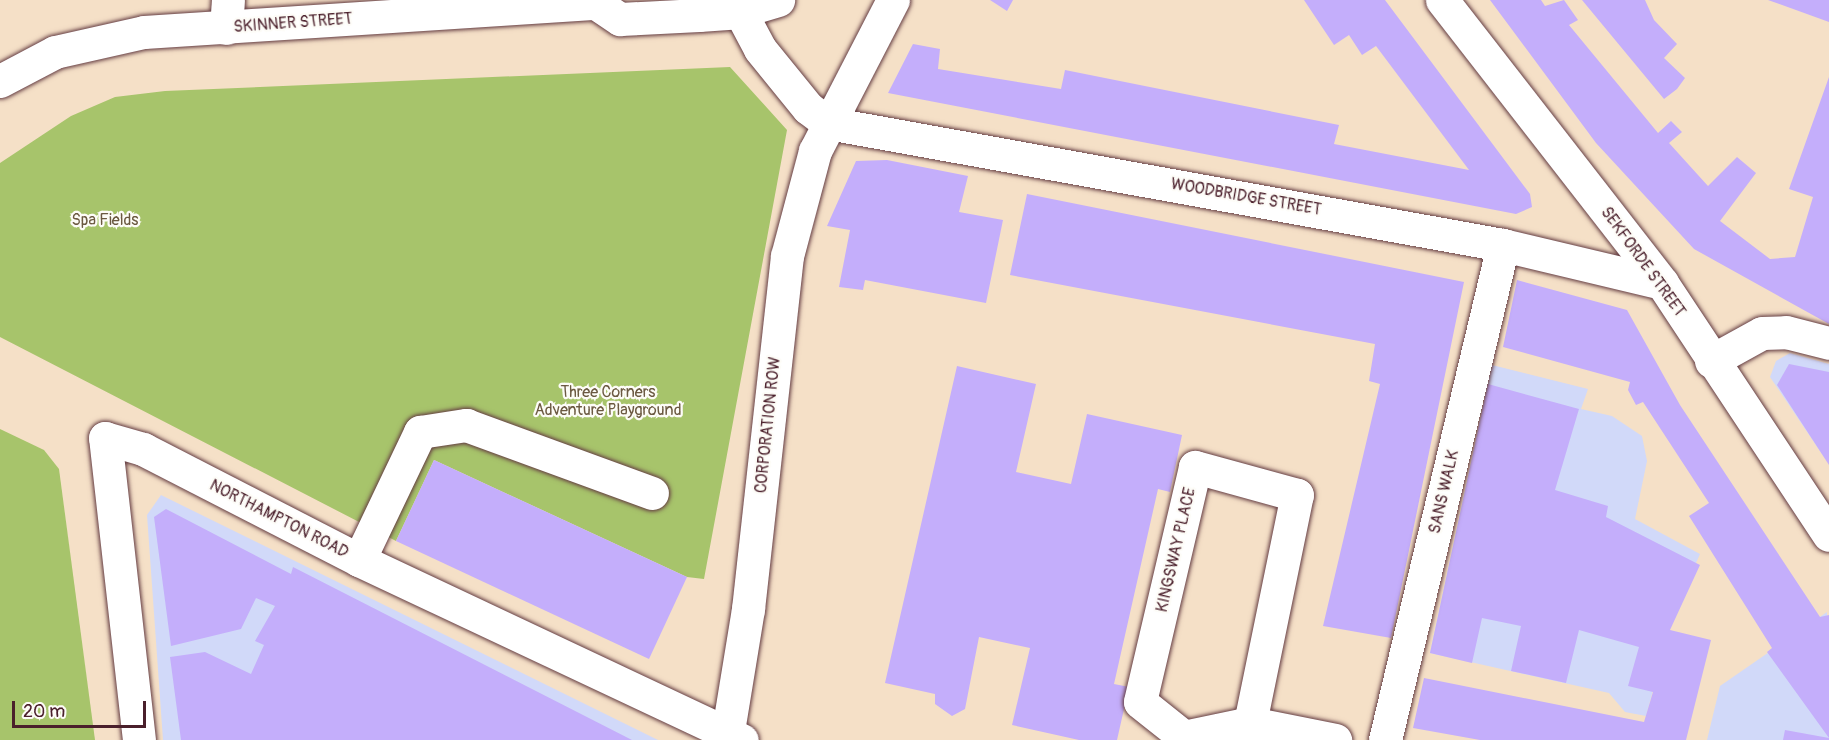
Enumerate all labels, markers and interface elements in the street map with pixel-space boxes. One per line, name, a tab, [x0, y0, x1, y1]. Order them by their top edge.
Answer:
street label: SKINNER STREET	[233, 9, 353, 37]
street label: WOODBRIDGE STREET	[1169, 174, 1323, 220]
street label: SEKFORDE STREET	[1597, 203, 1689, 321]
park label: Spa Fields	[72, 210, 138, 230]
street label: CORPORATION ROW	[751, 356, 785, 494]
park label: Three Corners Adventure Playground	[534, 382, 682, 420]
street label: SANS WALK	[1425, 448, 1463, 536]
street label: NORTHAMPTON ROAD	[206, 476, 352, 562]
street label: KINGSWAY PLACE	[1152, 486, 1200, 614]
scale bar	[15, 689, 148, 727]
text: 20 m	[23, 700, 65, 723]

